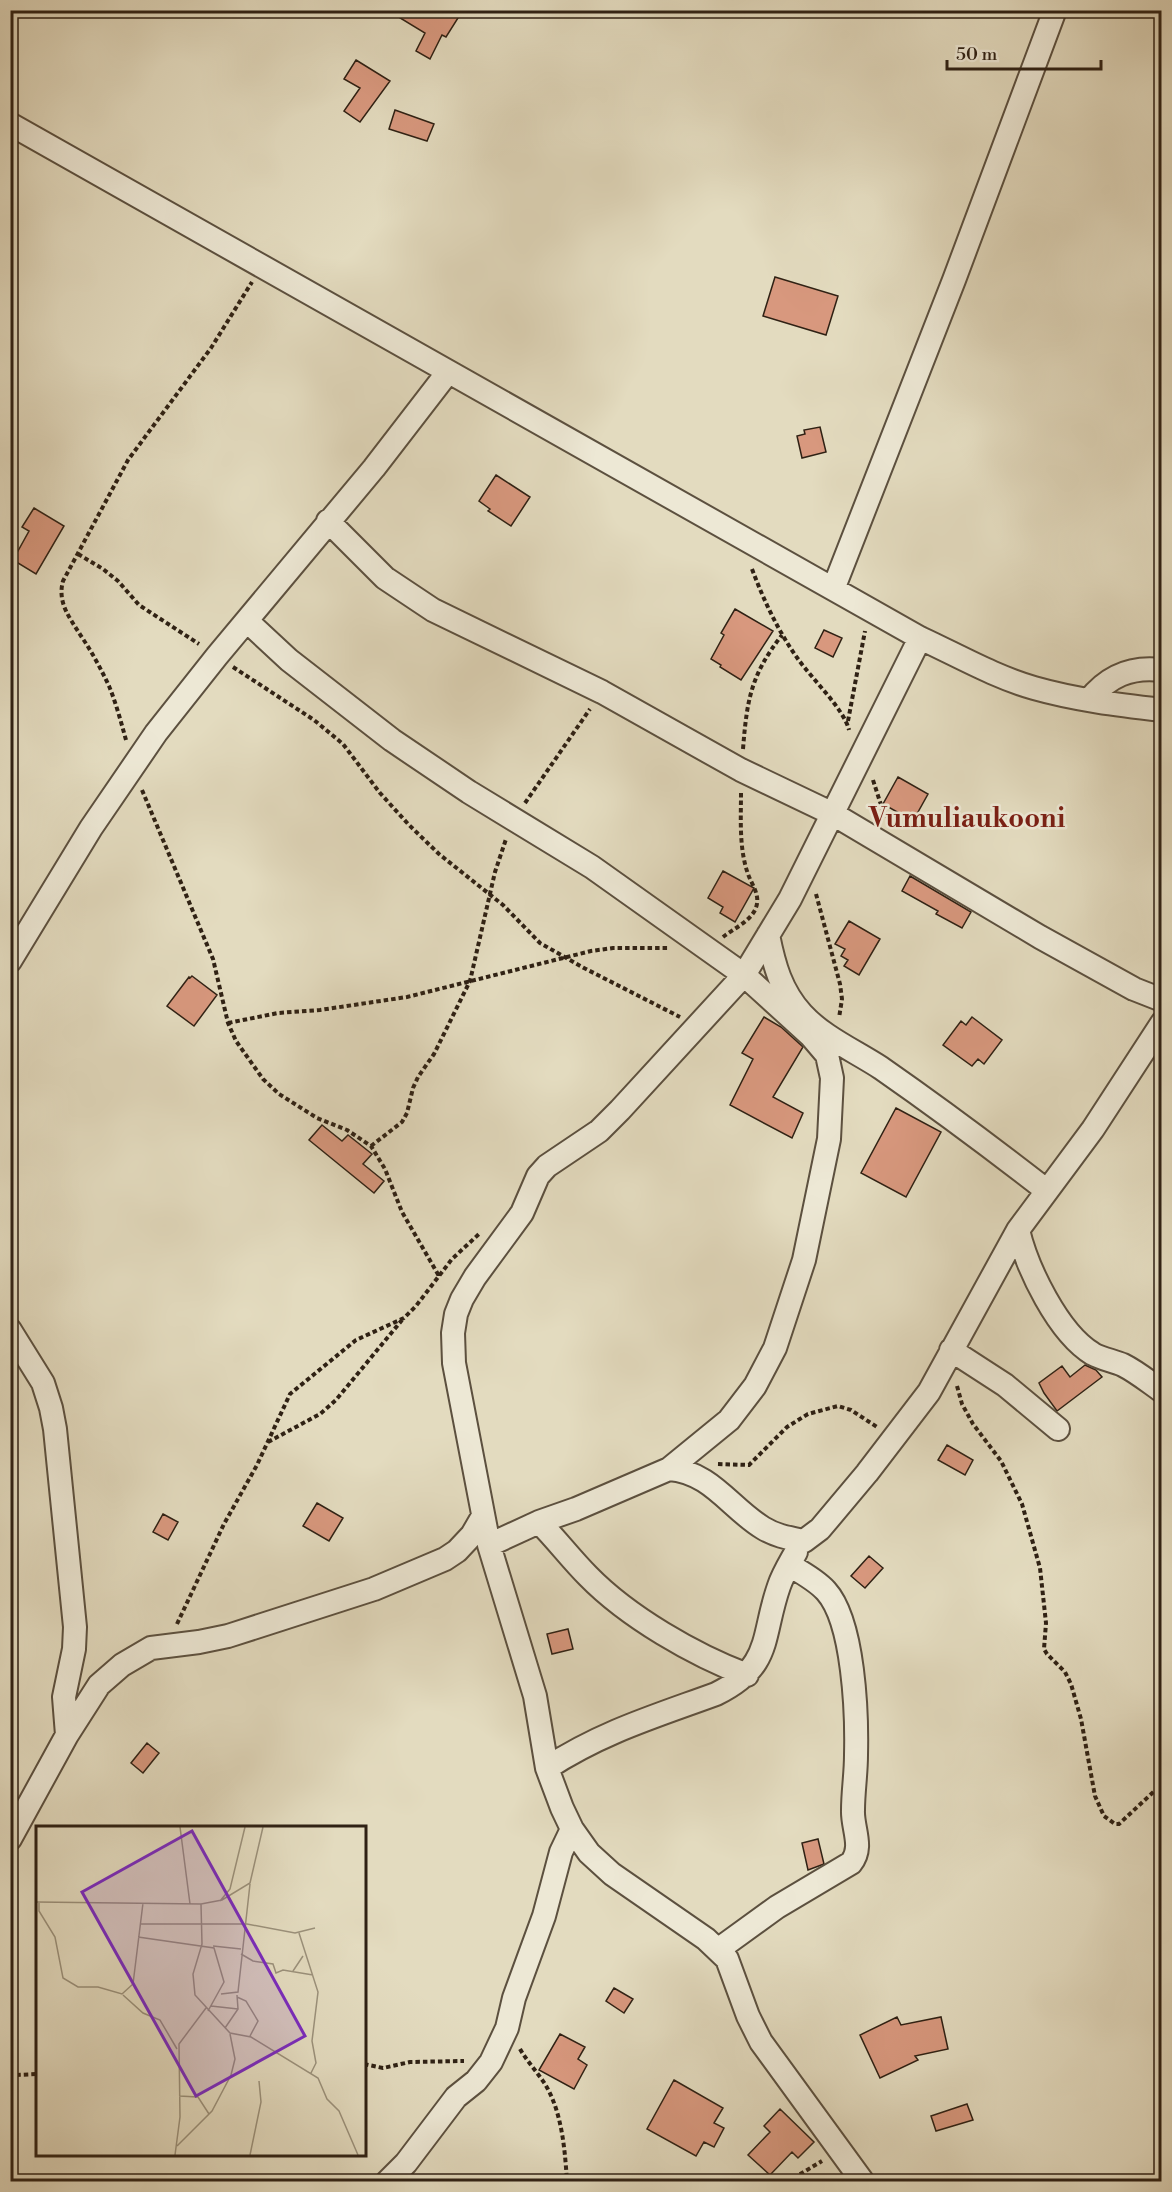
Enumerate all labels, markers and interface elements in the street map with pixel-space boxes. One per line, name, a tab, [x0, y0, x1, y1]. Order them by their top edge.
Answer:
scale bar	[947, 33, 1102, 71]
text: 50 m	[956, 43, 998, 66]
district label: Vumuliaukooni	[868, 802, 1066, 836]
inset map	[36, 1826, 366, 2156]

